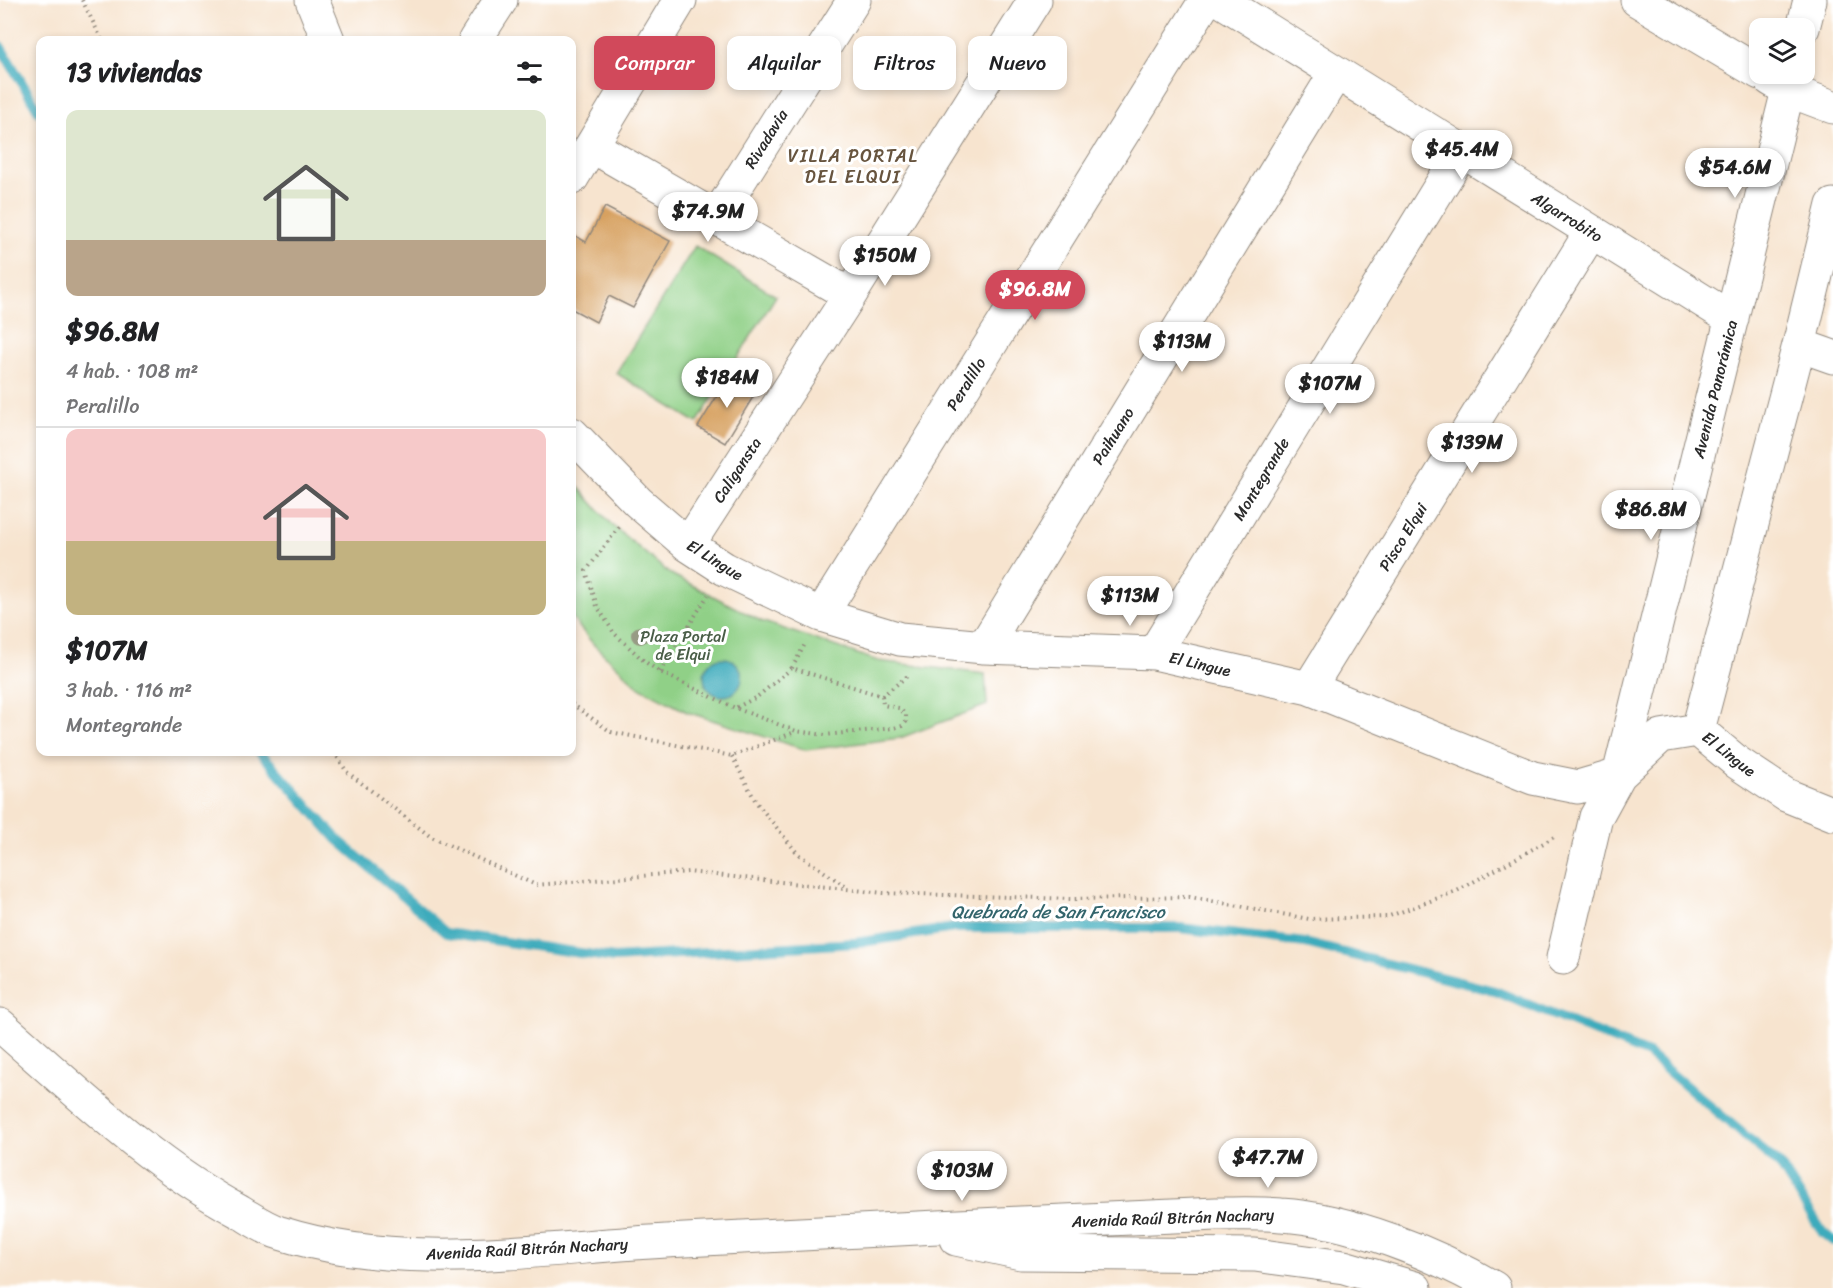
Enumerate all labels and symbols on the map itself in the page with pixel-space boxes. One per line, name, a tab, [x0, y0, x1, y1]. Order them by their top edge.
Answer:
street label: Rivadavia	[736, 103, 796, 175]
pin: $45.4M	[1413, 130, 1511, 181]
district label: VILLA PORTAL DEL ELQUI	[788, 140, 918, 193]
pin: $54.6M	[1686, 148, 1784, 199]
street label: Algarrobito	[1525, 183, 1609, 250]
pin: $74.9M	[659, 192, 757, 243]
pin: $150M	[843, 236, 927, 287]
pin: $96.8M	[986, 270, 1084, 321]
street label: Avenida Panorámica	[1684, 317, 1746, 462]
pin: $113M	[1140, 322, 1224, 373]
street label: Peralillo	[938, 351, 994, 417]
pin: $184M	[685, 358, 769, 409]
pin: $107M	[1288, 364, 1372, 415]
street label: Paihuano	[1084, 401, 1142, 471]
pin: $139M	[1430, 423, 1514, 474]
street label: Caligansta	[705, 431, 769, 509]
street label: Montegrande	[1225, 432, 1297, 526]
pin: $86.8M	[1602, 490, 1700, 541]
street label: Pisco Elqui	[1371, 497, 1436, 577]
street label: El Lingue	[681, 531, 749, 589]
pin: $113M	[1088, 576, 1172, 627]
park label: Plaza Portal de Elqui	[640, 622, 726, 669]
street label: El Lingue	[1166, 643, 1234, 685]
street label: El Lingue	[1695, 723, 1763, 785]
water label: Quebrada de San Francisco	[951, 896, 1166, 928]
pin: $47.7M	[1219, 1138, 1317, 1189]
pin: $103M	[920, 1151, 1004, 1202]
street label: Avenida Raúl Bitrán Nachary	[1070, 1200, 1275, 1236]
street label: Avenida Raúl Bitrán Nachary	[424, 1229, 629, 1269]

